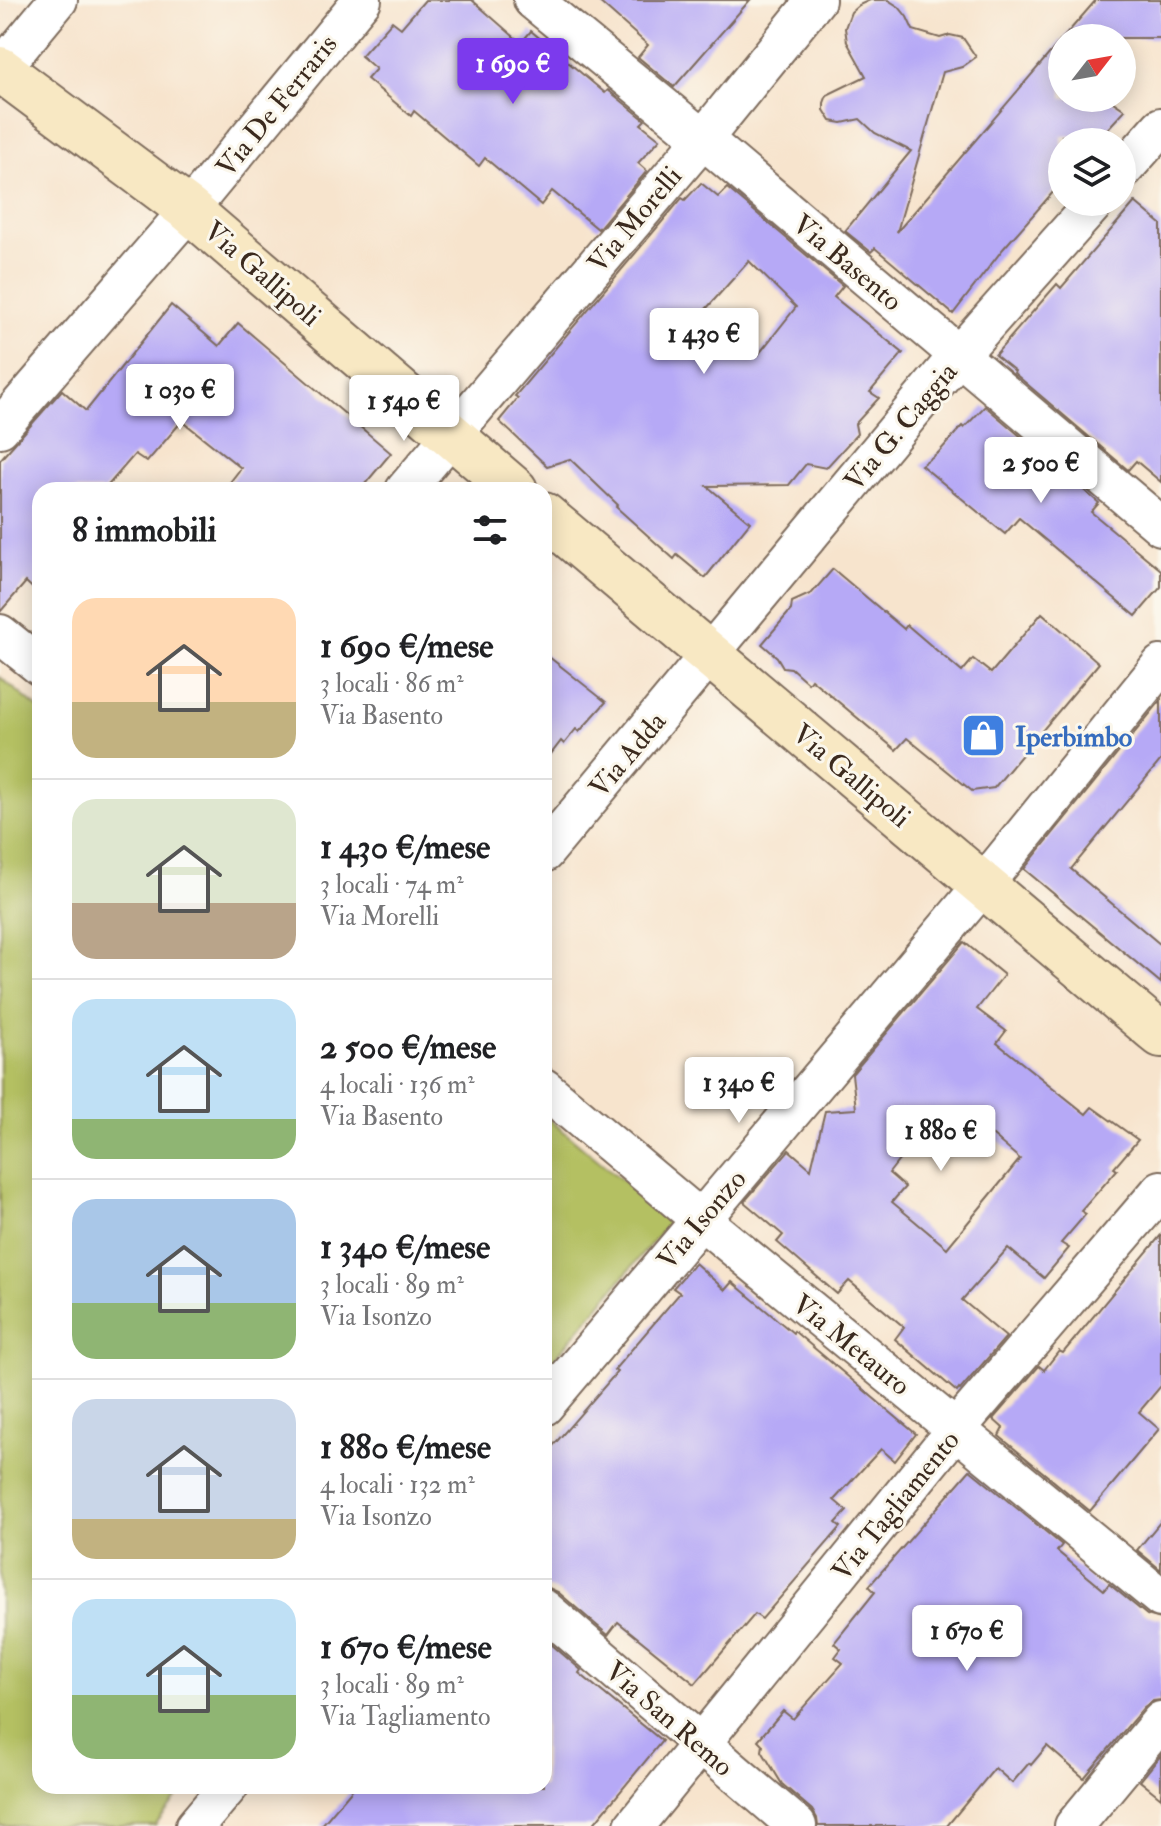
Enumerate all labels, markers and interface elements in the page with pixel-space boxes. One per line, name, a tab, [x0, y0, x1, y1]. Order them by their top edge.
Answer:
north arrow	[1048, 24, 1136, 112]
map controls	[1048, 24, 1136, 216]
street label: Via De Ferraris	[209, 28, 345, 184]
pin: 1 690 €	[439, 38, 587, 106]
text: 1 690 €	[475, 48, 551, 80]
button: layers	[1048, 128, 1136, 216]
street label: Via Morelli	[580, 160, 690, 280]
street label: Via Basento	[785, 207, 909, 319]
street label: Via Gallipoli	[196, 214, 328, 334]
pin: 1 430 €	[630, 308, 778, 376]
text: 1 430 €	[668, 318, 740, 350]
street label: Via G. Caggia	[837, 355, 966, 499]
pin: 1 030 €	[106, 364, 254, 432]
text: 1 030 €	[144, 374, 216, 406]
pin: 1 540 €	[330, 375, 478, 443]
text: 1 540 €	[367, 385, 441, 417]
pin: 2 500 €	[967, 437, 1115, 505]
text: 2 500 €	[1002, 447, 1080, 479]
icon: filters	[468, 508, 512, 552]
text: 8 immobili	[72, 509, 217, 552]
text: 1 690 €/mese	[320, 625, 494, 668]
icon: home	[136, 630, 232, 726]
text: 3 locali · 86 m²	[320, 668, 464, 700]
text: Via Basento	[320, 700, 443, 732]
street label: Via Adda	[582, 704, 674, 805]
shop icon: Iperbimbo	[960, 712, 1008, 760]
street label: Via Gallipoli	[785, 717, 917, 836]
place label: Iperbimbo	[1015, 720, 1133, 755]
text: 1 430 €/mese	[320, 826, 490, 869]
icon: home	[136, 831, 232, 927]
text: 3 locali · 74 m²	[320, 869, 464, 901]
text: Via Morelli	[320, 901, 439, 933]
text: 2 500 €/mese	[320, 1026, 496, 1069]
icon: home	[136, 1031, 232, 1127]
pin: 1 340 €	[665, 1057, 813, 1125]
text: 1 340 €	[703, 1067, 775, 1099]
text: 4 locali · 136 m²	[320, 1069, 475, 1101]
text: Via Basento	[320, 1101, 443, 1133]
pin: 1 880 €	[867, 1105, 1015, 1173]
text: 1 880 €	[904, 1115, 978, 1147]
street label: Via Isonzo	[650, 1163, 754, 1277]
text: 1 340 €/mese	[320, 1226, 490, 1269]
icon: home	[136, 1231, 232, 1327]
text: 3 locali · 89 m²	[320, 1269, 464, 1301]
street label: Via Metauro	[785, 1287, 917, 1403]
text: Via Isonzo	[320, 1301, 432, 1333]
street label: Via Tagliamento	[825, 1424, 968, 1588]
text: 1 880 €/mese	[320, 1426, 491, 1469]
icon: home	[136, 1431, 232, 1527]
text: 4 locali · 132 m²	[320, 1469, 475, 1501]
text: Via Isonzo	[320, 1501, 432, 1533]
pin: 1 670 €	[893, 1605, 1041, 1673]
text: 1 670 €	[930, 1615, 1004, 1647]
text: 1 670 €/mese	[320, 1626, 492, 1669]
icon: home	[136, 1631, 232, 1727]
street label: Via San Remo	[598, 1654, 740, 1784]
text: 3 locali · 89 m²	[320, 1669, 464, 1701]
text: Via Tagliamento	[320, 1701, 491, 1733]

